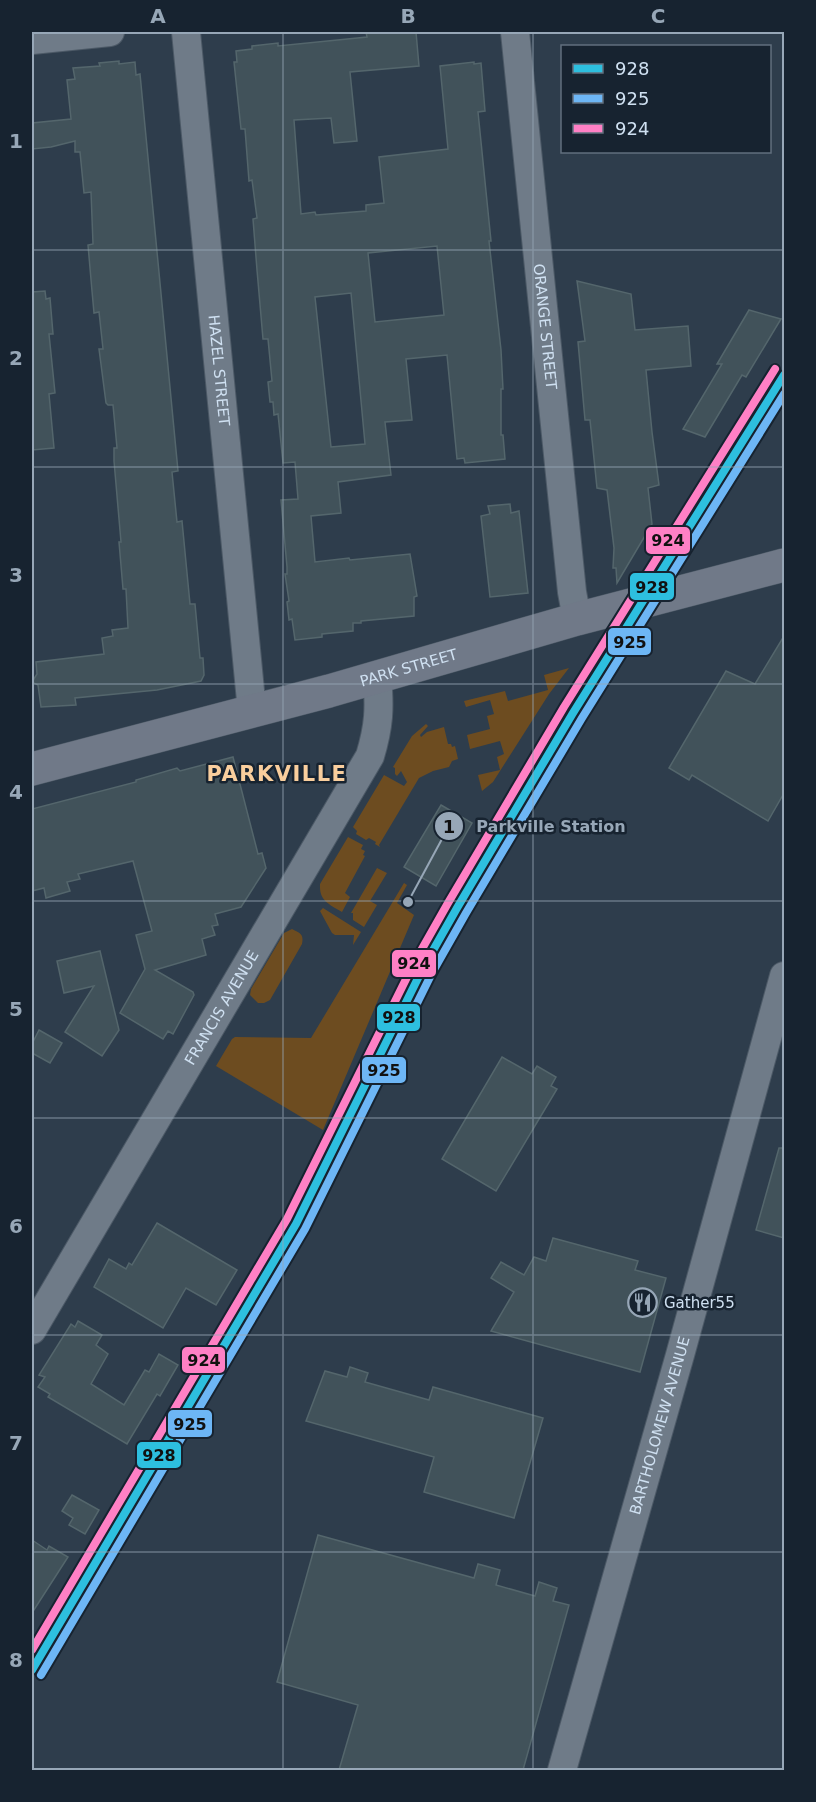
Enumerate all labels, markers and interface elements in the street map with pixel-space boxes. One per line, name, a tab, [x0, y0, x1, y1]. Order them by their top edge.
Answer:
text: A	[150, 4, 166, 28]
text: B	[400, 4, 416, 28]
text: C	[651, 4, 665, 28]
legend	[561, 45, 771, 153]
text: 928	[615, 58, 649, 79]
text: 925	[615, 88, 649, 109]
text: 924	[615, 118, 649, 139]
text: 1	[9, 129, 23, 153]
street label: ORANGE STREET	[530, 263, 560, 391]
street label: HAZEL STREET	[205, 314, 233, 428]
text: 2	[9, 346, 23, 370]
line badge: 924	[645, 526, 691, 555]
text: 924	[651, 531, 685, 550]
text: 3	[9, 563, 23, 587]
line badge: 928	[629, 572, 675, 601]
text: 928	[635, 578, 669, 597]
line badge: 925	[607, 627, 652, 656]
text: 925	[613, 633, 647, 652]
street label: PARK STREET	[358, 645, 460, 691]
district label: PARKVILLE	[207, 762, 347, 786]
text: 4	[9, 780, 23, 804]
callout: Parkville Station	[434, 809, 638, 843]
text: 1	[443, 816, 455, 837]
text: Parkville Station	[476, 817, 626, 836]
street label: FRANCIS AVENUE	[181, 947, 263, 1068]
line badge: 924	[391, 949, 437, 978]
text: 924	[397, 954, 431, 973]
text: 5	[9, 997, 23, 1021]
line badge: 928	[376, 1003, 421, 1032]
text: 928	[382, 1008, 416, 1027]
line badge: 925	[361, 1056, 407, 1084]
text: 925	[367, 1061, 401, 1080]
text: 6	[9, 1214, 23, 1238]
restaurant icon: Gather55	[627, 1287, 659, 1319]
place label: Gather55	[664, 1294, 735, 1312]
street label: BARTHOLOMEW AVENUE	[626, 1334, 694, 1517]
line badge: 924	[181, 1346, 226, 1374]
text: 924	[187, 1351, 221, 1370]
line badge: 925	[167, 1409, 213, 1438]
text: 925	[173, 1415, 207, 1434]
text: 7	[9, 1431, 23, 1455]
line badge: 928	[136, 1441, 182, 1469]
text: 928	[142, 1446, 176, 1465]
text: 8	[9, 1648, 23, 1672]

